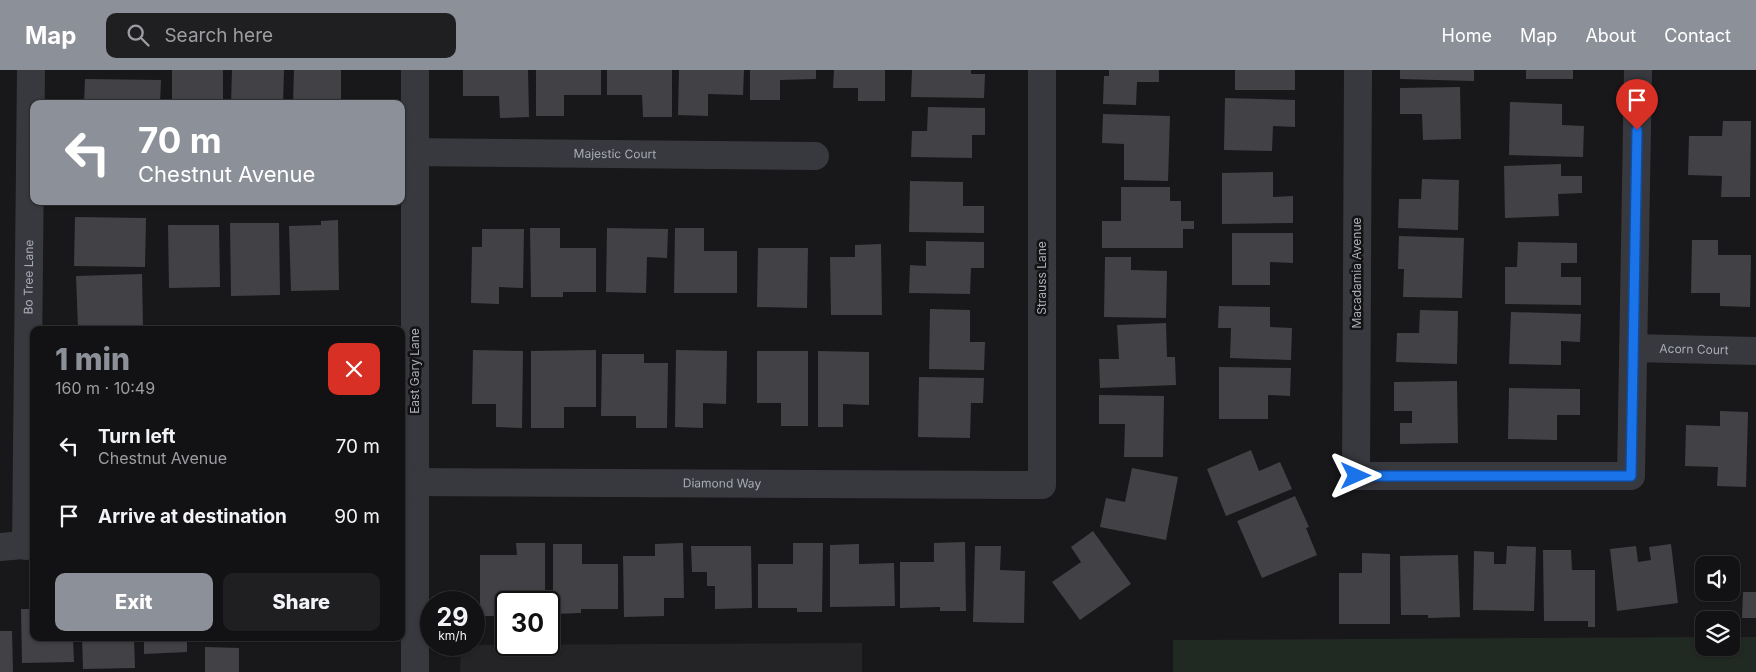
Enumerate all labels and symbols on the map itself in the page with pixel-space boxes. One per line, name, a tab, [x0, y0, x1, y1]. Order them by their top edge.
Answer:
pin	[1616, 79, 1658, 130]
street label: Majestic Court	[574, 146, 656, 161]
street label: Macadamia Avenue	[1349, 217, 1364, 329]
street label: Bo Tree Lane	[20, 240, 36, 315]
street label: Strauss Lane	[1034, 241, 1049, 315]
street label: East Gary Lane	[407, 328, 422, 414]
street label: Acorn Court	[1659, 341, 1729, 357]
position arrow	[1329, 449, 1381, 501]
street label: Diamond Way	[683, 475, 761, 491]
speed limit sign: 30	[495, 591, 560, 656]

